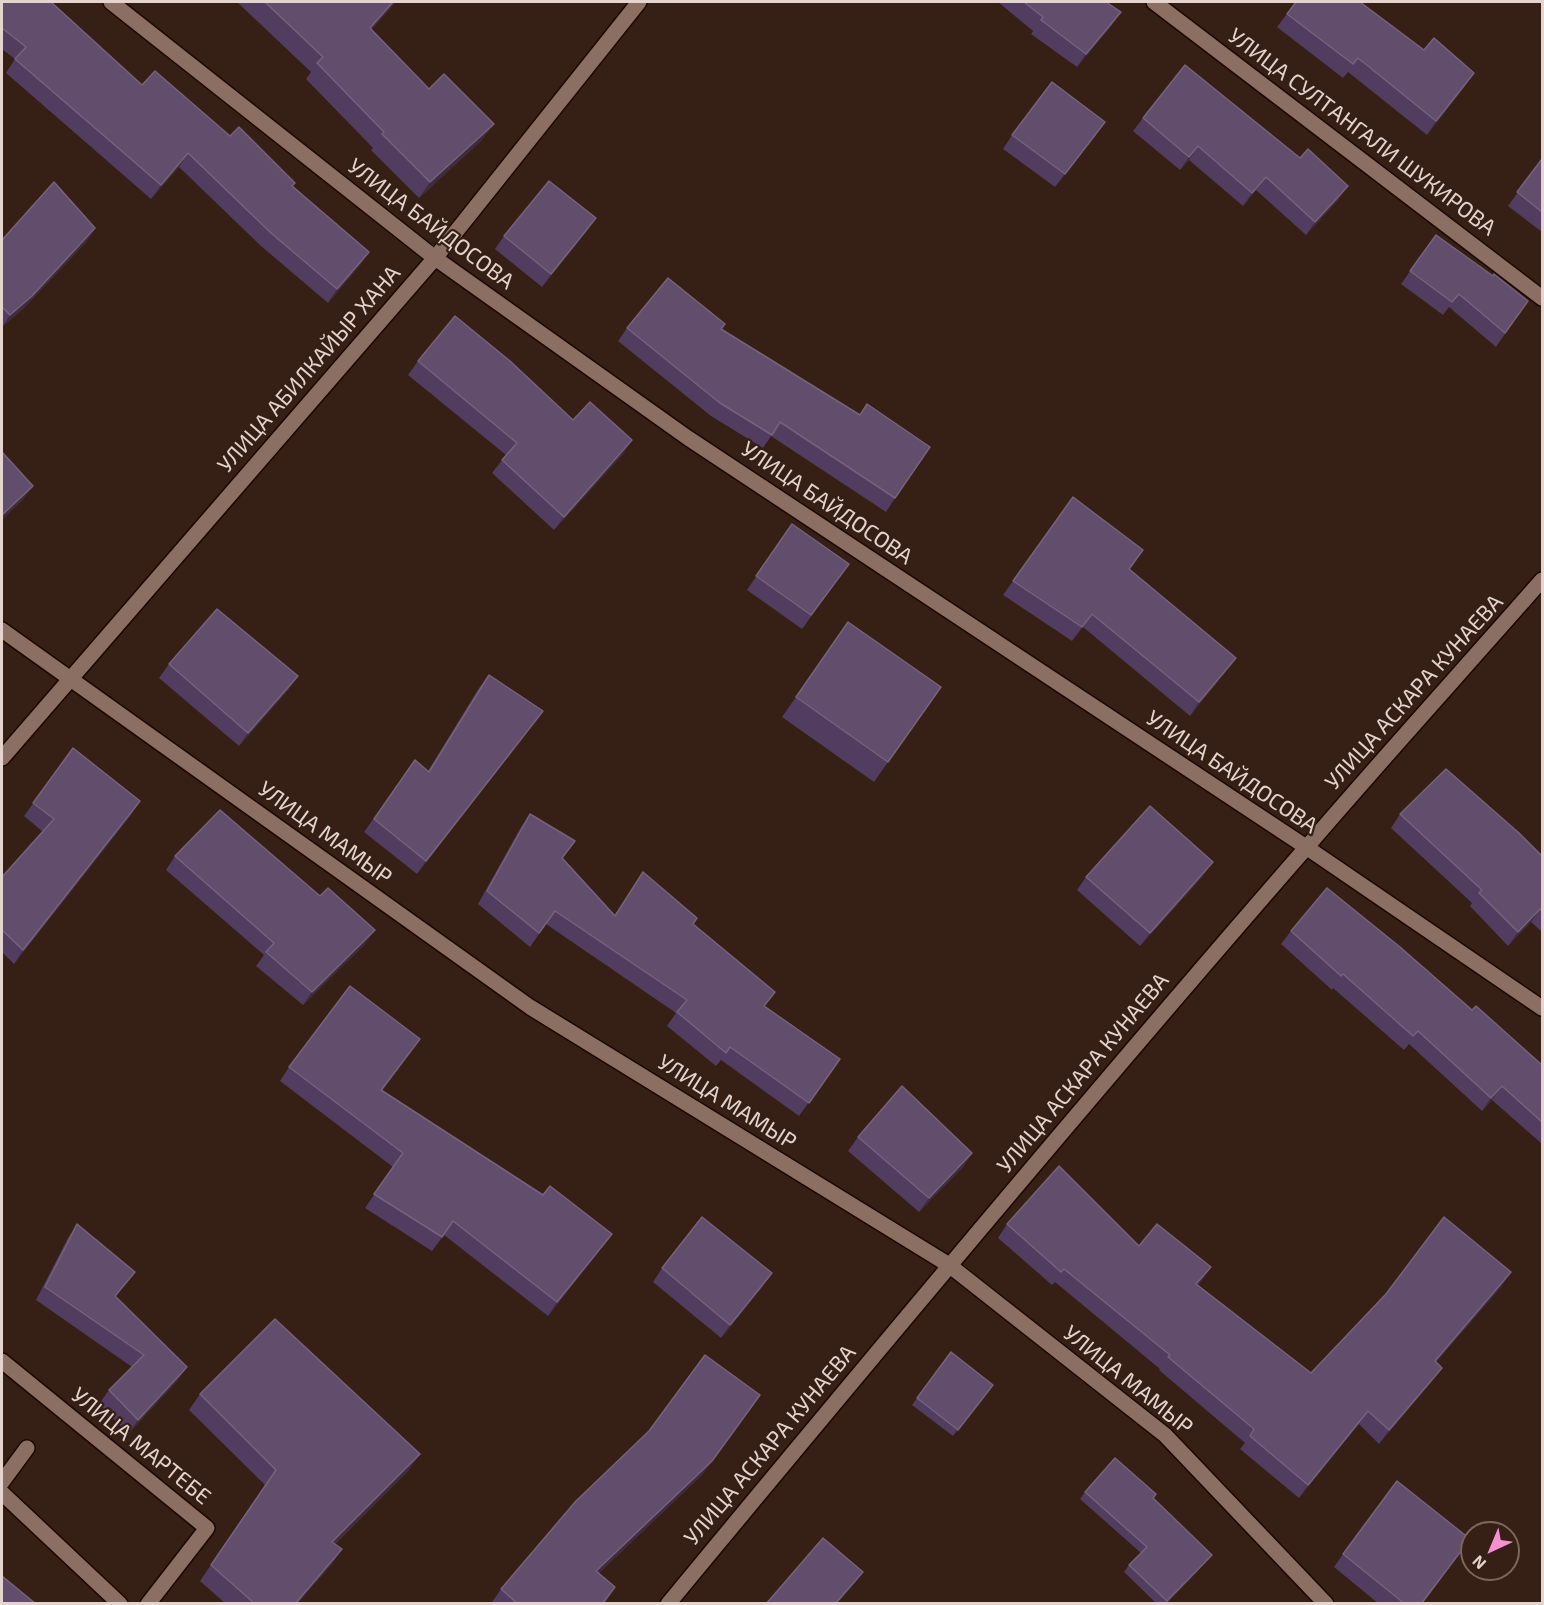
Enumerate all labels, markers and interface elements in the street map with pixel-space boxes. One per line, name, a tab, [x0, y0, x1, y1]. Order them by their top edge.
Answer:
street label: УЛИЦА СУЛТАНГАЛИ ШУКИРОВА	[1223, 23, 1501, 241]
street label: УЛИЦА БАЙДОСОВА	[343, 153, 519, 295]
street label: УЛИЦА АБИЛКАЙЫР ХАНА	[212, 260, 406, 478]
street label: УЛИЦА БАЙДОСОВА	[736, 436, 918, 570]
street label: УЛИЦА АСКАРА КУНАЕВА	[1320, 589, 1508, 795]
street label: УЛИЦА БАЙДОСОВА	[1141, 705, 1323, 839]
street label: УЛИЦА МАМЫР	[253, 776, 397, 890]
street label: УЛИЦА АСКАРА КУНАЕВА	[992, 968, 1174, 1178]
street label: УЛИЦА МАМЫР	[653, 1049, 801, 1155]
street label: УЛИЦА МАМЫР	[1058, 1320, 1198, 1440]
street label: УЛИЦА АСКАРА КУНАЕВА	[679, 1340, 861, 1550]
street label: УЛИЦА МАРТЕБЕ	[66, 1382, 216, 1510]
north arrow	[1460, 1521, 1520, 1581]
text: N	[1468, 1552, 1489, 1574]

